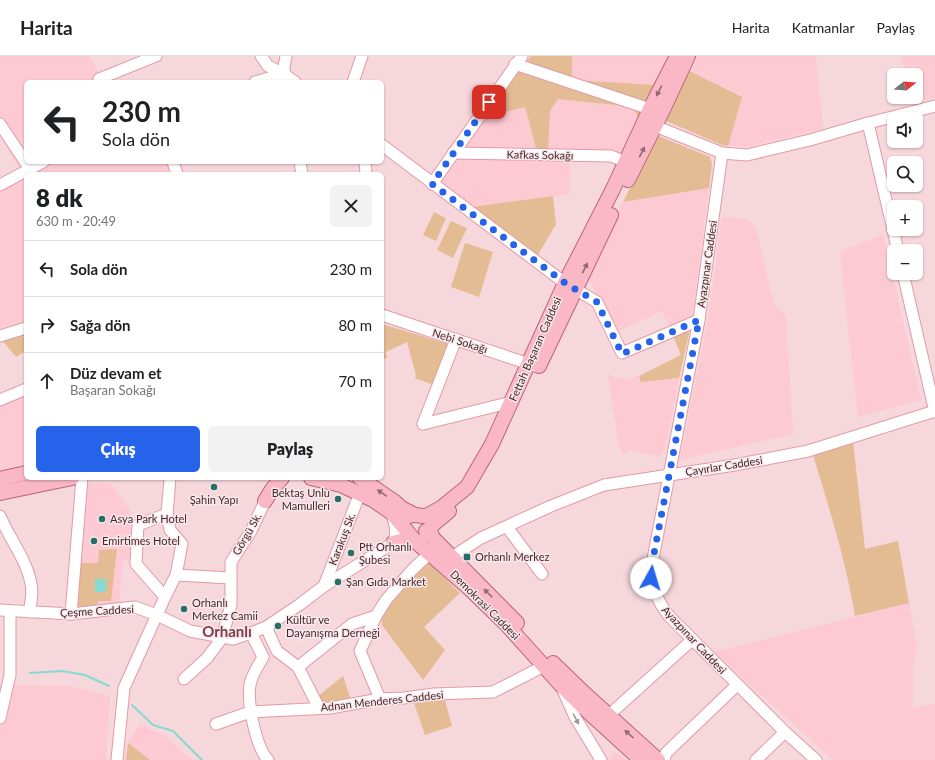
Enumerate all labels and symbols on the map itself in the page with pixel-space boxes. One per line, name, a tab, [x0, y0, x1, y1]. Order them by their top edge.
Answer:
north arrow	[887, 68, 923, 104]
pin	[472, 85, 506, 119]
one-way arrow	[656, 85, 662, 97]
one-way arrow	[639, 146, 645, 158]
street label: Kafkas Sokağı	[507, 147, 573, 162]
street label: Ayazpınar Caddesi	[694, 219, 719, 309]
one-way arrow	[582, 263, 588, 274]
street label: Fettah Başaran Caddesi	[506, 294, 564, 403]
street label: Nebi Sokağı	[431, 325, 489, 356]
street label: Çayırlar Caddesi	[684, 453, 764, 478]
marker: Şahin Yapı	[209, 482, 219, 492]
place label: Bektaş Unlu Mamulleri	[272, 486, 330, 512]
one-way arrow	[377, 489, 387, 497]
place label: Şahin Yapı	[190, 493, 238, 506]
marker: Bektaş Unlu Mamulleri	[333, 494, 343, 504]
street label: Görgü Sk.	[229, 510, 264, 557]
street label: Karakuş Sk.	[326, 511, 358, 567]
place label: Asya Park Hotel	[110, 512, 187, 525]
marker: Asya Park Hotel	[97, 514, 107, 524]
place label: Emirtimes Hotel	[102, 534, 180, 547]
marker: Emirtimes Hotel	[89, 536, 99, 546]
place label: Ptt Orhanlı Şubesi	[359, 540, 412, 566]
marker: Ptt Orhanlı Şubesi	[346, 548, 356, 558]
place label: Orhanlı Merkez	[475, 550, 549, 563]
marker: Orhanlı Merkez	[462, 552, 472, 562]
position arrow	[630, 557, 672, 599]
street label: Demokrasi Caddesi	[448, 567, 523, 642]
place label: Şan Gıda Market	[346, 575, 426, 588]
marker: Şan Gıda Market	[333, 577, 343, 587]
one-way arrow	[483, 588, 493, 598]
place label: Orhanlı Merkez Camii	[192, 596, 258, 622]
street label: Çeşme Caddesi	[60, 602, 135, 619]
street label: Ayazpınar Caddesi	[659, 603, 729, 677]
marker: Orhanlı Merkez Camii	[179, 604, 189, 614]
place label: Kültür ve Dayanışma Derneği	[286, 613, 380, 639]
marker: Kültür ve Dayanışma Derneği	[273, 621, 283, 631]
district label: Orhanlı	[202, 622, 252, 640]
street label: Adnan Menderes Caddesi	[320, 688, 444, 713]
one-way arrow	[573, 714, 580, 725]
one-way arrow	[624, 729, 634, 739]

